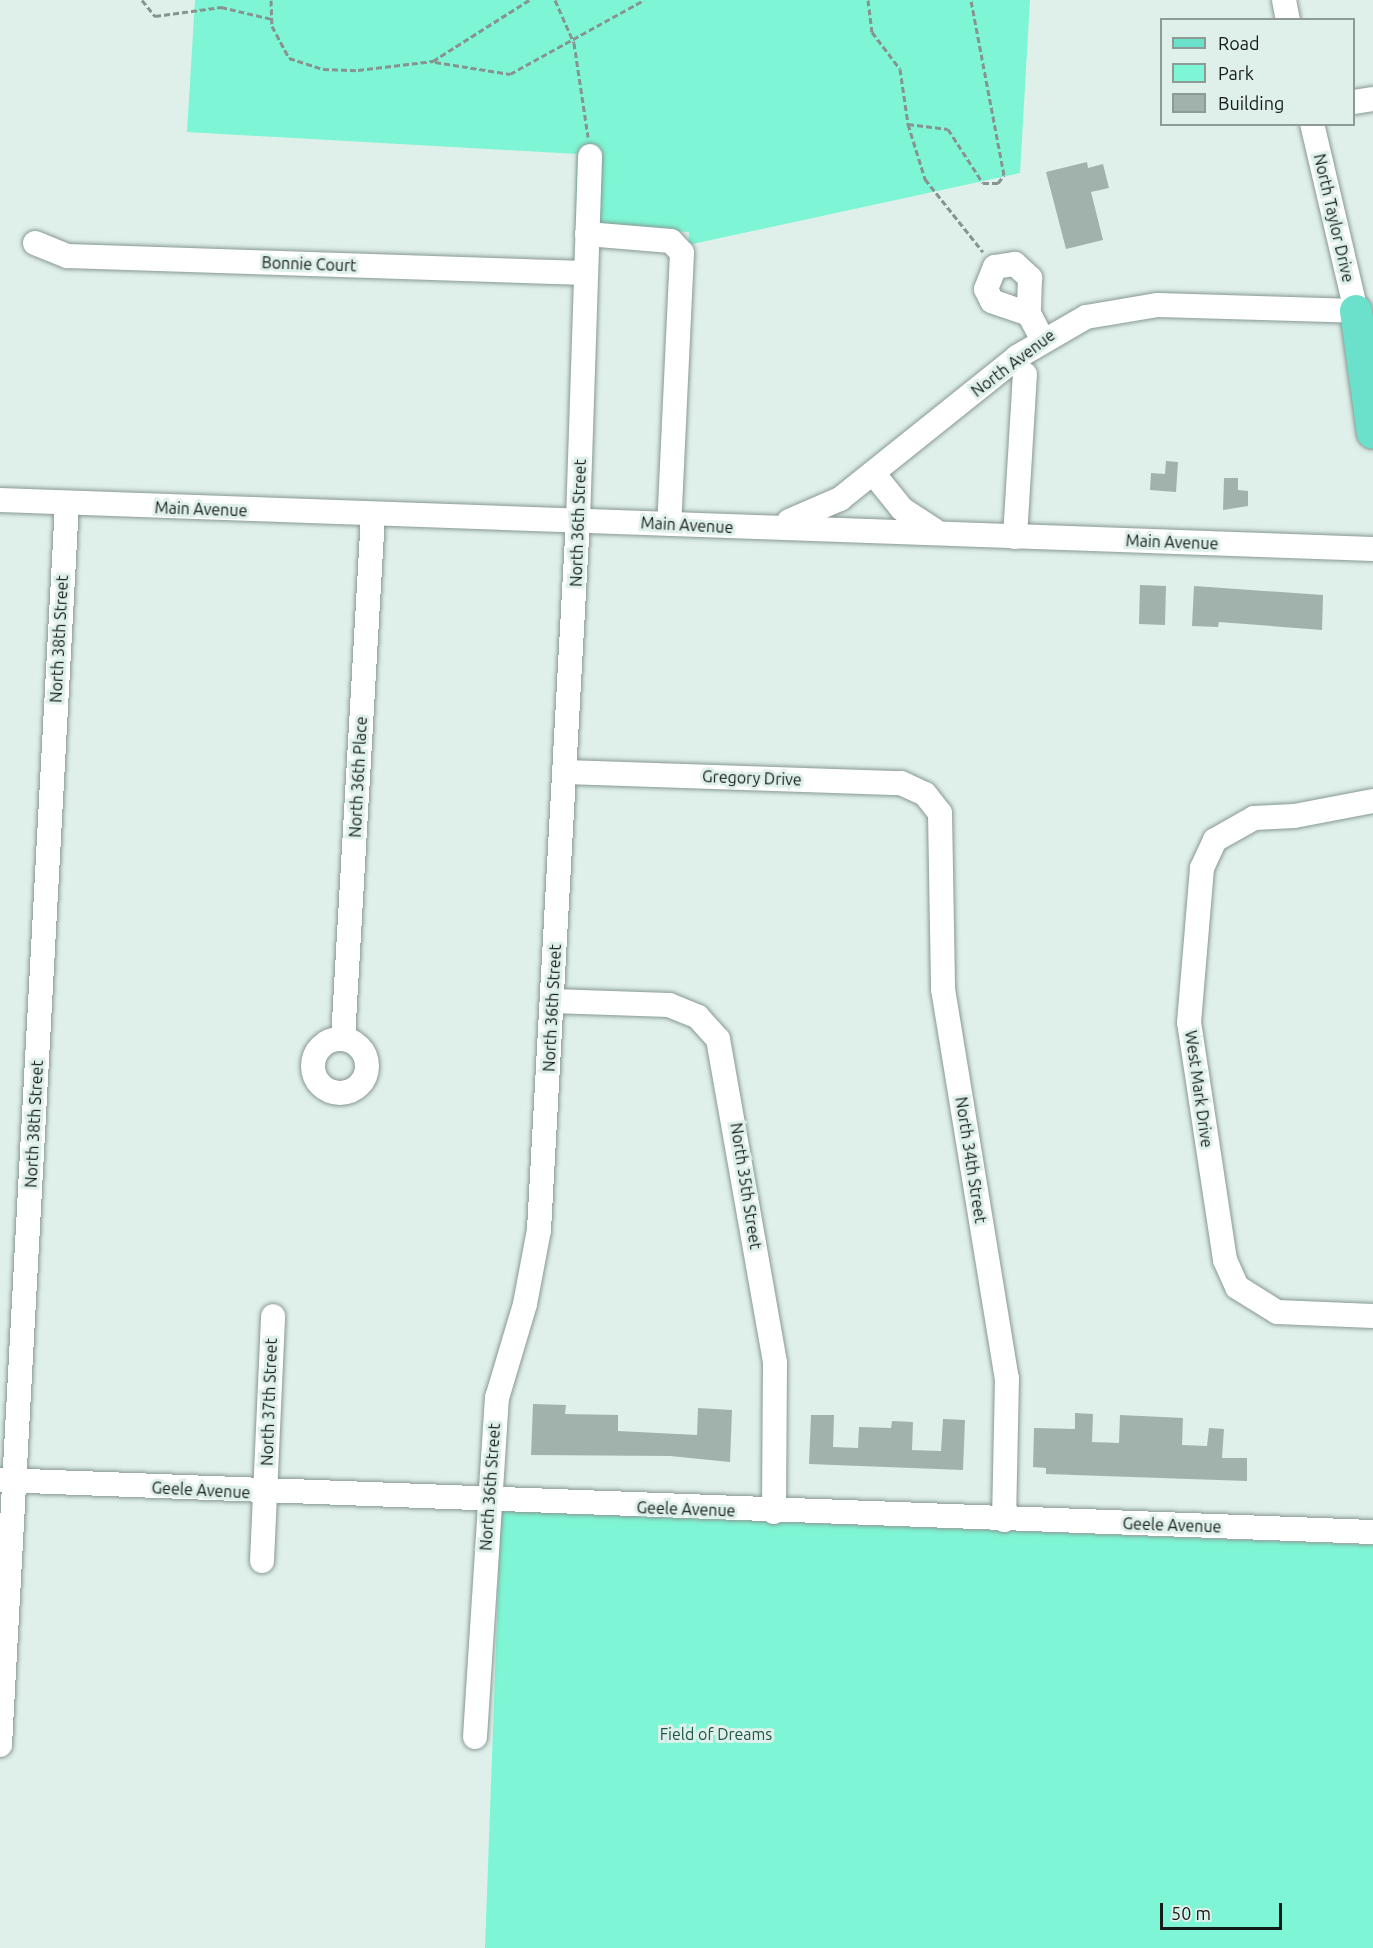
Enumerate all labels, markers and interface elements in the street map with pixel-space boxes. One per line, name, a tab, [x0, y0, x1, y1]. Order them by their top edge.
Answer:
legend	[1160, 18, 1355, 126]
text: Road	[1218, 33, 1260, 53]
text: Park	[1218, 63, 1254, 83]
text: Building	[1218, 93, 1284, 113]
street label: North Taylor Drive	[1310, 152, 1358, 284]
street label: Bonnie Court	[261, 253, 357, 275]
street label: North Avenue	[967, 325, 1059, 401]
street label: North 36th Street	[566, 459, 590, 587]
street label: Main Avenue	[154, 498, 248, 520]
street label: Main Avenue	[640, 513, 734, 537]
street label: Main Avenue	[1125, 531, 1219, 553]
street label: North 38th Street	[46, 575, 72, 703]
street label: North 36th Place	[345, 716, 371, 838]
street label: Gregory Drive	[702, 767, 802, 789]
street label: North 36th Street	[539, 944, 565, 1072]
street label: West Mark Drive	[1181, 1029, 1217, 1149]
street label: North 38th Street	[21, 1060, 47, 1188]
street label: North 34th Street	[952, 1095, 990, 1225]
street label: North 35th Street	[727, 1121, 765, 1251]
street label: North 37th Street	[257, 1338, 281, 1466]
street label: North 36th Street	[476, 1423, 504, 1551]
street label: Geele Avenue	[151, 1478, 251, 1502]
street label: Geele Avenue	[636, 1498, 736, 1520]
street label: Geele Avenue	[1122, 1514, 1222, 1536]
park label: Field of Dreams	[660, 1724, 772, 1744]
scale bar	[1163, 1891, 1284, 1929]
text: 50 m	[1171, 1903, 1211, 1923]

